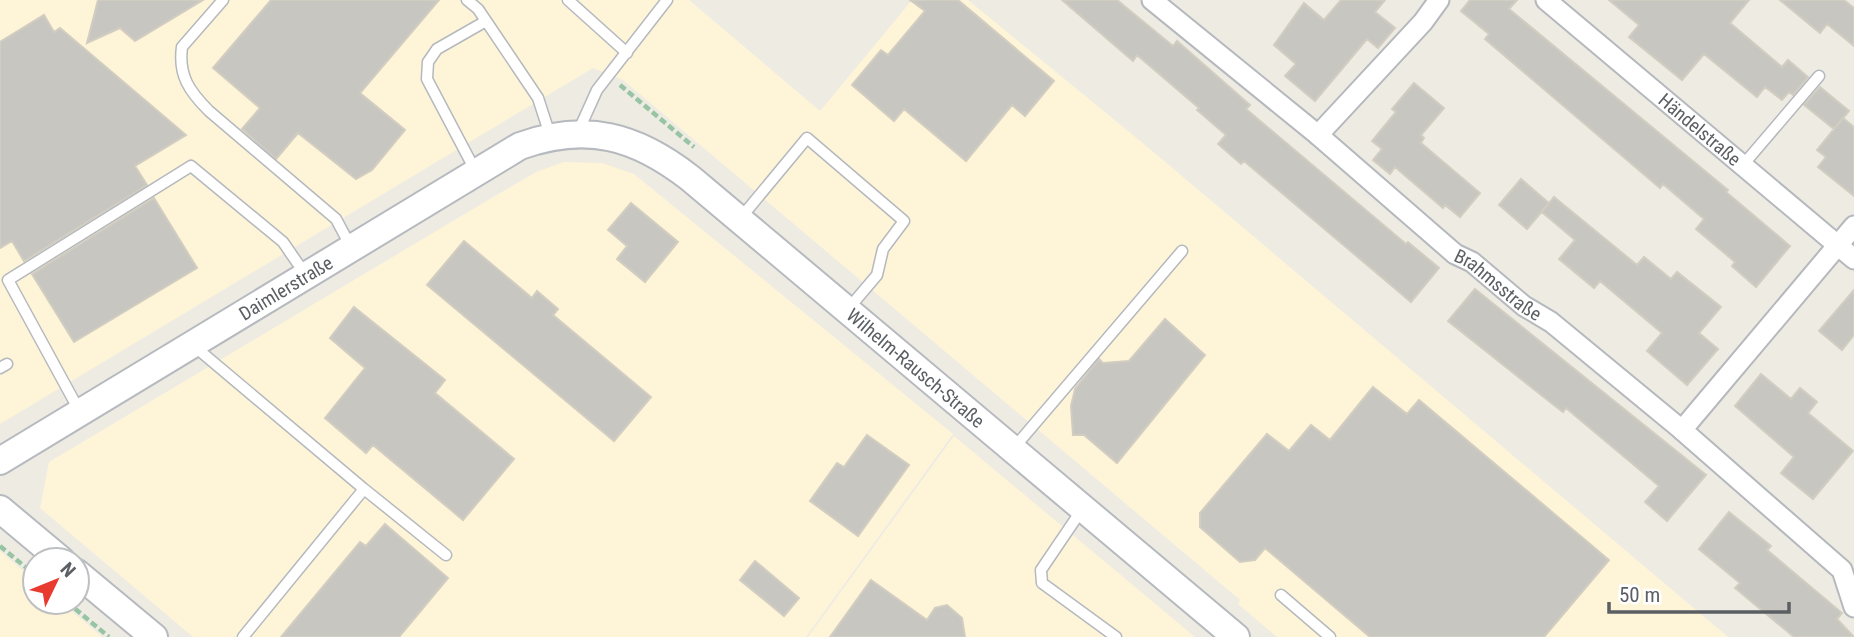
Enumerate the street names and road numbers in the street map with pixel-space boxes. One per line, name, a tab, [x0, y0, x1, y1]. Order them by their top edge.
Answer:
street label: Händelstraße	[1654, 89, 1745, 171]
street label: Brahmsstraße	[1451, 244, 1546, 326]
street label: Daimlerstraße	[235, 251, 337, 326]
street label: Wilhelm-Rausch-Straße	[842, 304, 989, 433]

